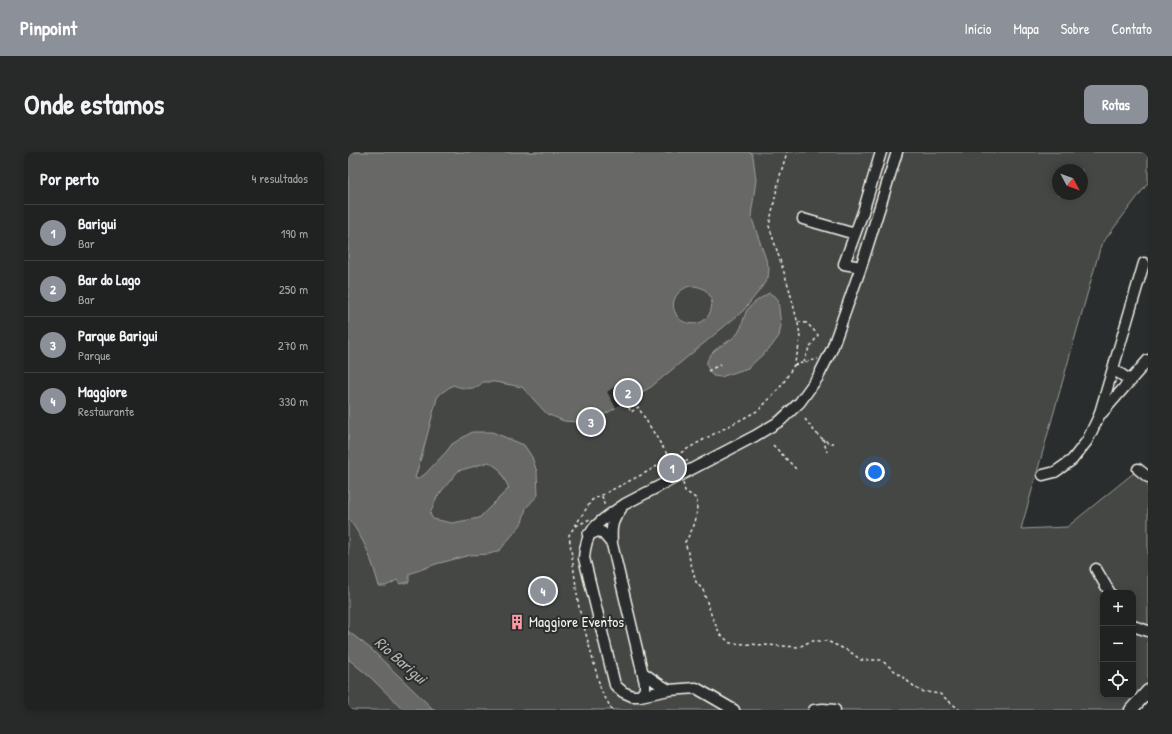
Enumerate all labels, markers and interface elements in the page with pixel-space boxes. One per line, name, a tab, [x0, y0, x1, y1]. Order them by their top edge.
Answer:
text: Pinpoint	[20, 15, 77, 41]
text: Início	[965, 19, 991, 38]
text: Mapa	[1013, 19, 1039, 38]
text: Sobre	[1061, 19, 1090, 38]
text: Contato	[1112, 19, 1152, 38]
text: Onde estamos	[24, 85, 164, 123]
button: Rotas	[1084, 85, 1148, 124]
north arrow	[1052, 164, 1088, 200]
text: Por perto	[40, 167, 99, 190]
text: 4 resultados	[251, 169, 308, 187]
text: Barigui	[78, 213, 117, 234]
text: 1	[51, 224, 55, 242]
text: 190 m	[281, 224, 308, 242]
text: Bar	[78, 234, 95, 252]
text: Bar do Lago	[78, 269, 140, 290]
text: 2	[50, 280, 56, 298]
text: 250 m	[279, 280, 308, 298]
text: Bar	[78, 290, 95, 308]
text: Parque Barigui	[78, 325, 158, 346]
text: 3	[50, 336, 56, 354]
text: 270 m	[278, 336, 308, 354]
text: Parque	[78, 346, 111, 364]
pin: 2	[615, 378, 641, 408]
text: Maggiore	[78, 381, 127, 402]
text: 4	[51, 392, 55, 410]
text: 330 m	[279, 392, 308, 410]
text: Restaurante	[78, 402, 134, 420]
pin: 3	[578, 407, 604, 437]
pin: 1	[659, 453, 685, 483]
your location	[865, 462, 885, 482]
pin: 4	[530, 576, 556, 606]
map controls	[1100, 590, 1136, 698]
button: +	[1100, 590, 1136, 626]
place label: Maggiore Eventos	[529, 611, 624, 632]
building icon: Maggiore Eventos	[508, 613, 526, 631]
button: −	[1100, 626, 1136, 662]
water label: Rio Barigui	[370, 631, 433, 690]
button: locate	[1100, 662, 1136, 698]

